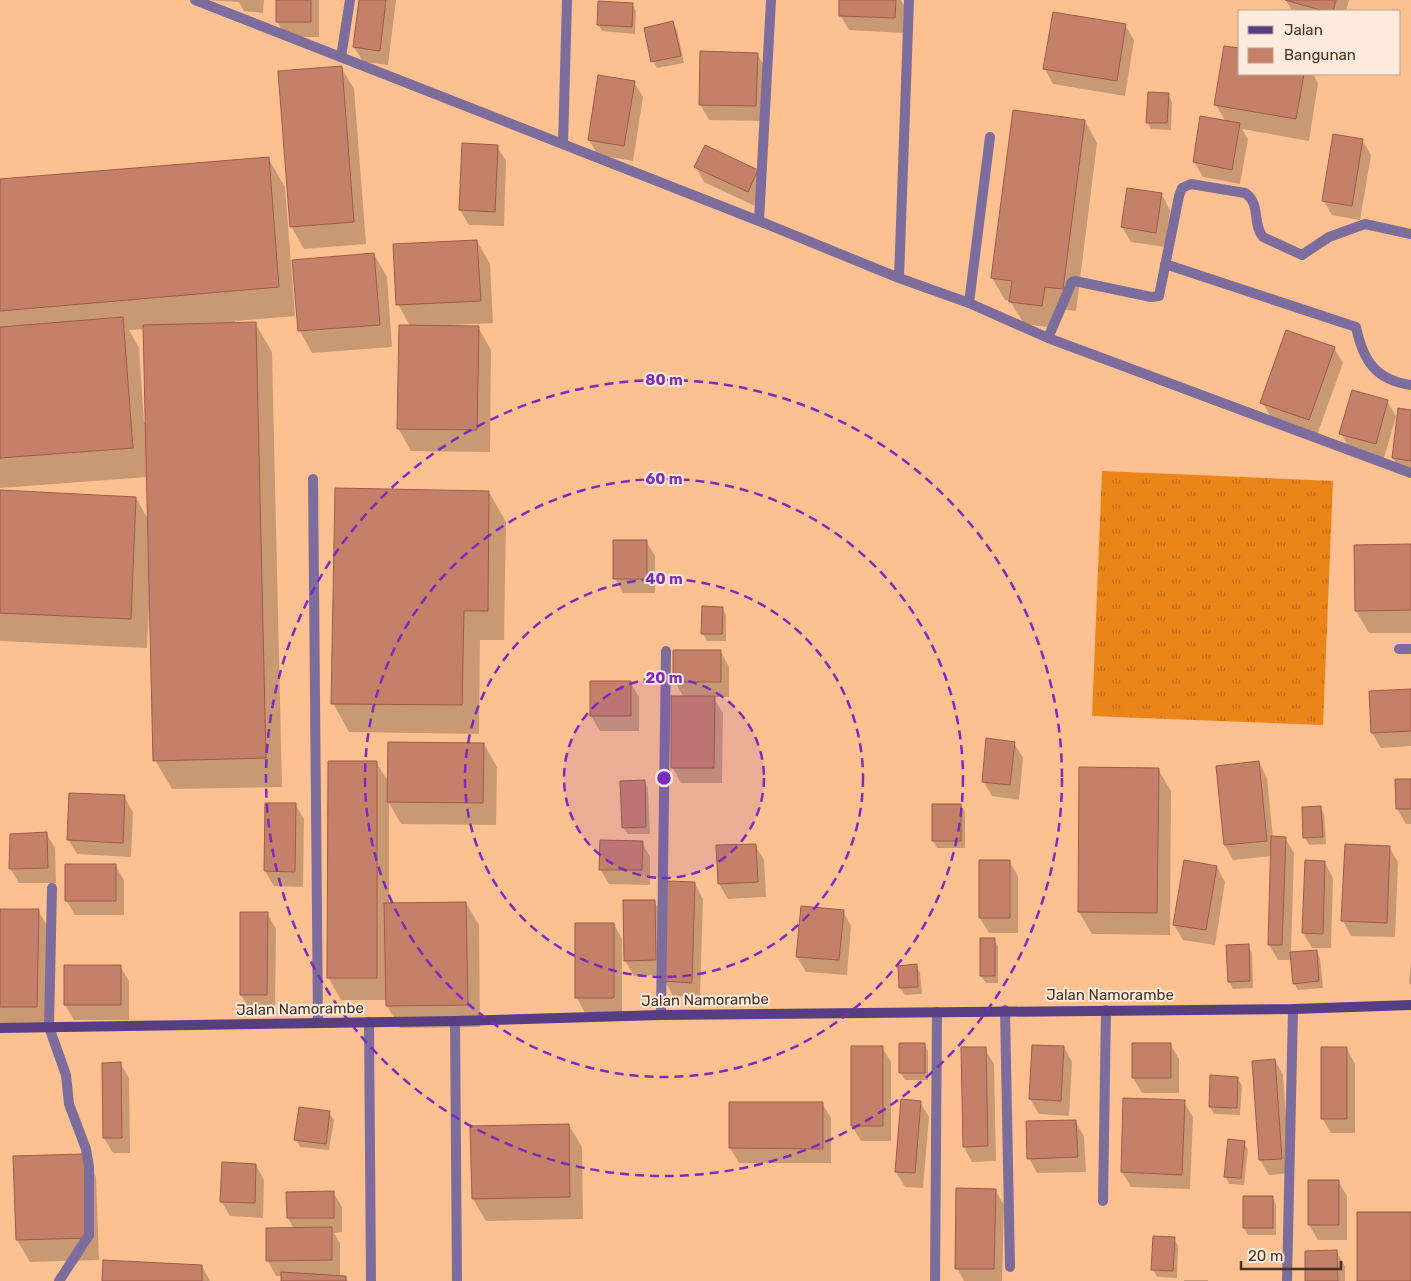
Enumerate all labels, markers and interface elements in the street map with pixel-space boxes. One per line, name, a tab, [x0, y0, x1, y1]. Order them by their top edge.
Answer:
legend	[1238, 10, 1401, 75]
text: Jalan	[1284, 21, 1323, 39]
text: Bangunan	[1284, 46, 1356, 64]
text: 80 m	[645, 371, 683, 389]
text: 60 m	[646, 470, 682, 488]
text: 40 m	[645, 570, 683, 588]
text: 20 m	[646, 669, 682, 687]
centre of rings	[655, 769, 673, 787]
street label: Jalan Namorambe	[1046, 986, 1174, 1004]
street label: Jalan Namorambe	[641, 990, 769, 1010]
street label: Jalan Namorambe	[236, 999, 364, 1019]
scale bar	[1241, 1238, 1341, 1270]
text: 20 m	[1248, 1247, 1283, 1265]

